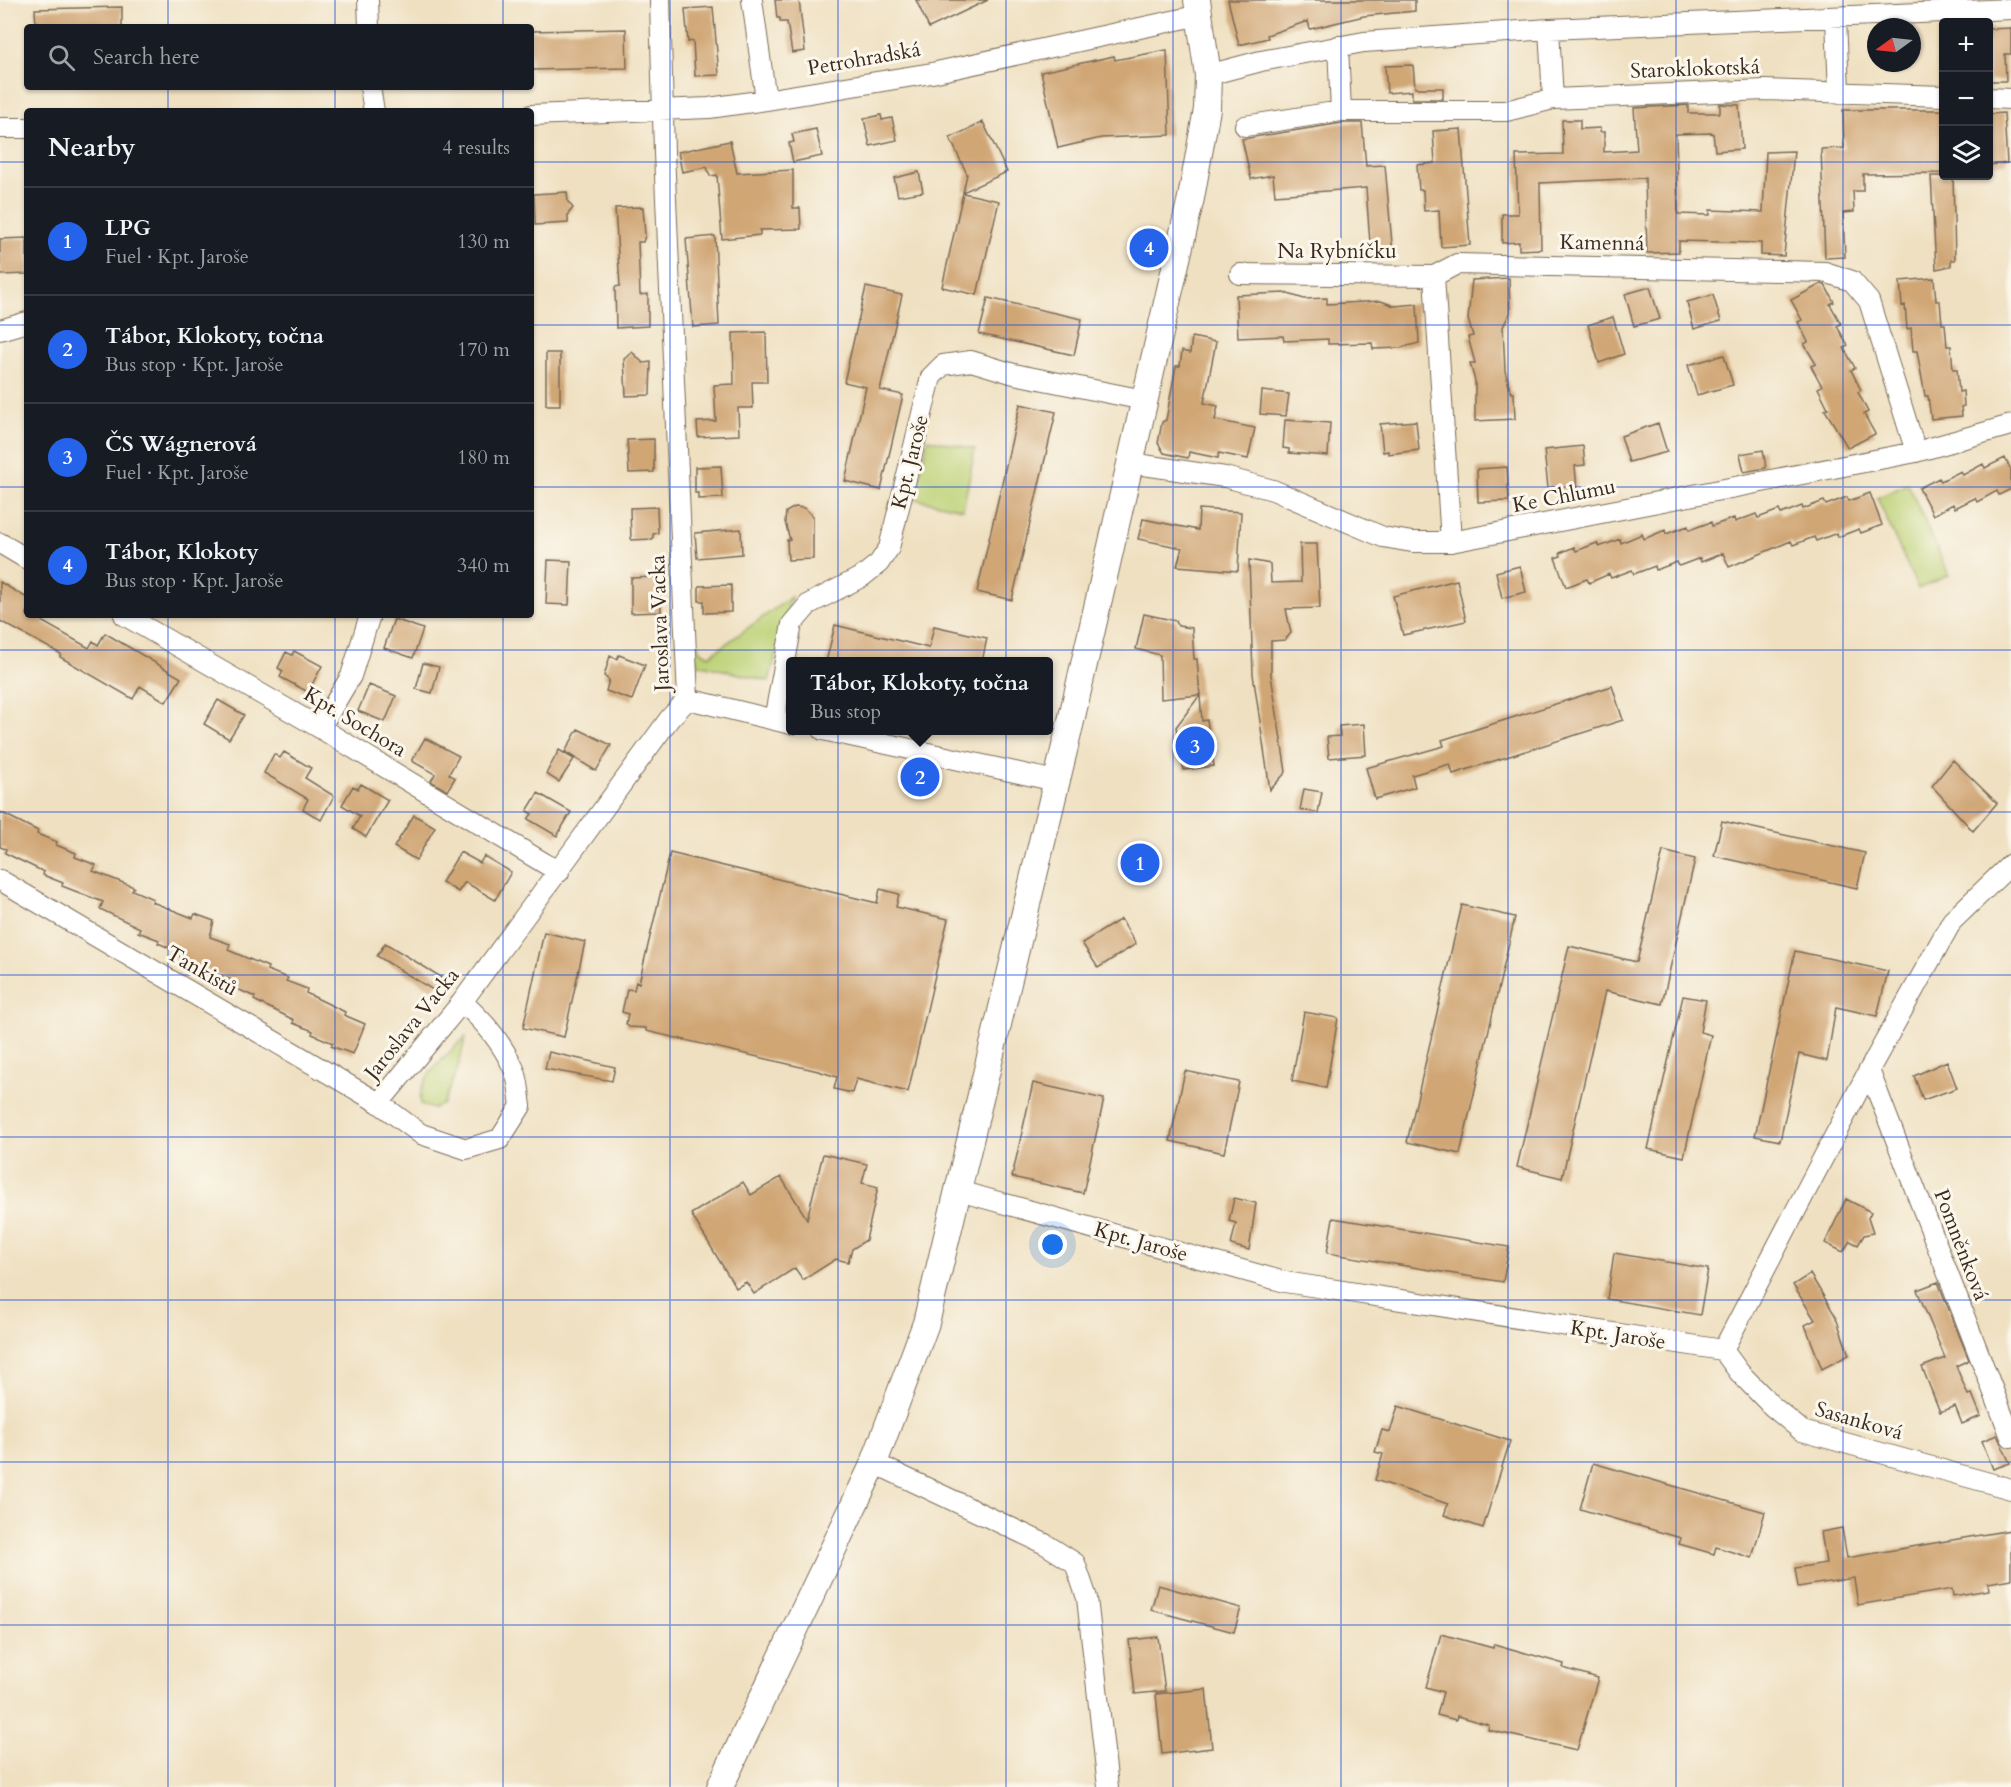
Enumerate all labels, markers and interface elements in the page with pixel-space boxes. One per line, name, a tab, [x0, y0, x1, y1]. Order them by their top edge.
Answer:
north arrow	[1867, 18, 1921, 72]
map controls	[1939, 18, 1993, 180]
button: +	[1939, 18, 1993, 72]
search box	[24, 24, 534, 90]
street label: Petrohradská	[805, 35, 923, 83]
icon: search	[45, 41, 78, 74]
text: Search here	[93, 42, 200, 72]
street label: Staroklokotská	[1630, 52, 1760, 86]
button: −	[1939, 72, 1993, 126]
button: layers	[1939, 126, 1993, 180]
text: Nearby	[48, 130, 136, 165]
text: 4 results	[442, 134, 510, 161]
text: LPG	[105, 213, 151, 243]
pin: 4	[1130, 226, 1168, 270]
text: 1	[62, 228, 73, 255]
text: 130 m	[457, 228, 510, 255]
street label: Kamenná	[1559, 228, 1645, 258]
street label: Na Rybníčku	[1277, 237, 1397, 266]
text: Fuel · Kpt. Jaroše	[105, 243, 249, 270]
text: Tábor, Klokoty, točna	[105, 321, 324, 351]
text: 2	[62, 336, 73, 363]
text: 170 m	[457, 336, 510, 363]
text: Bus stop · Kpt. Jaroše	[105, 351, 284, 378]
street label: Kpt. Jaroše	[884, 412, 936, 512]
text: ČS Wágnerová	[105, 429, 257, 459]
text: 3	[62, 444, 73, 471]
text: 180 m	[457, 444, 510, 471]
text: Fuel · Kpt. Jaroše	[105, 459, 249, 486]
street label: Ke Chlumu	[1510, 472, 1618, 520]
text: Tábor, Klokoty	[105, 537, 259, 567]
text: 4	[62, 552, 73, 579]
text: 340 m	[457, 552, 510, 579]
street label: Jaroslava Vacka	[643, 554, 677, 695]
text: Bus stop · Kpt. Jaroše	[105, 567, 284, 594]
popup	[786, 657, 1053, 735]
text: Tábor, Klokoty, točna	[810, 668, 1029, 698]
street label: Kpt. Sochora	[298, 680, 412, 764]
text: Bus stop	[810, 698, 881, 725]
pin: 3	[1176, 724, 1214, 768]
pin: 2	[900, 754, 940, 800]
pin: 1	[1120, 840, 1160, 886]
street label: Tankistů	[161, 939, 243, 1003]
street label: Jaroslava Vacka	[356, 962, 466, 1088]
street label: Pomněnková	[1926, 1185, 1996, 1305]
street label: Kpt. Jaroše	[1091, 1215, 1191, 1269]
your location	[1038, 1230, 1067, 1259]
street label: Kpt. Jaroše	[1568, 1313, 1668, 1357]
street label: Sasanková	[1812, 1395, 1906, 1447]

